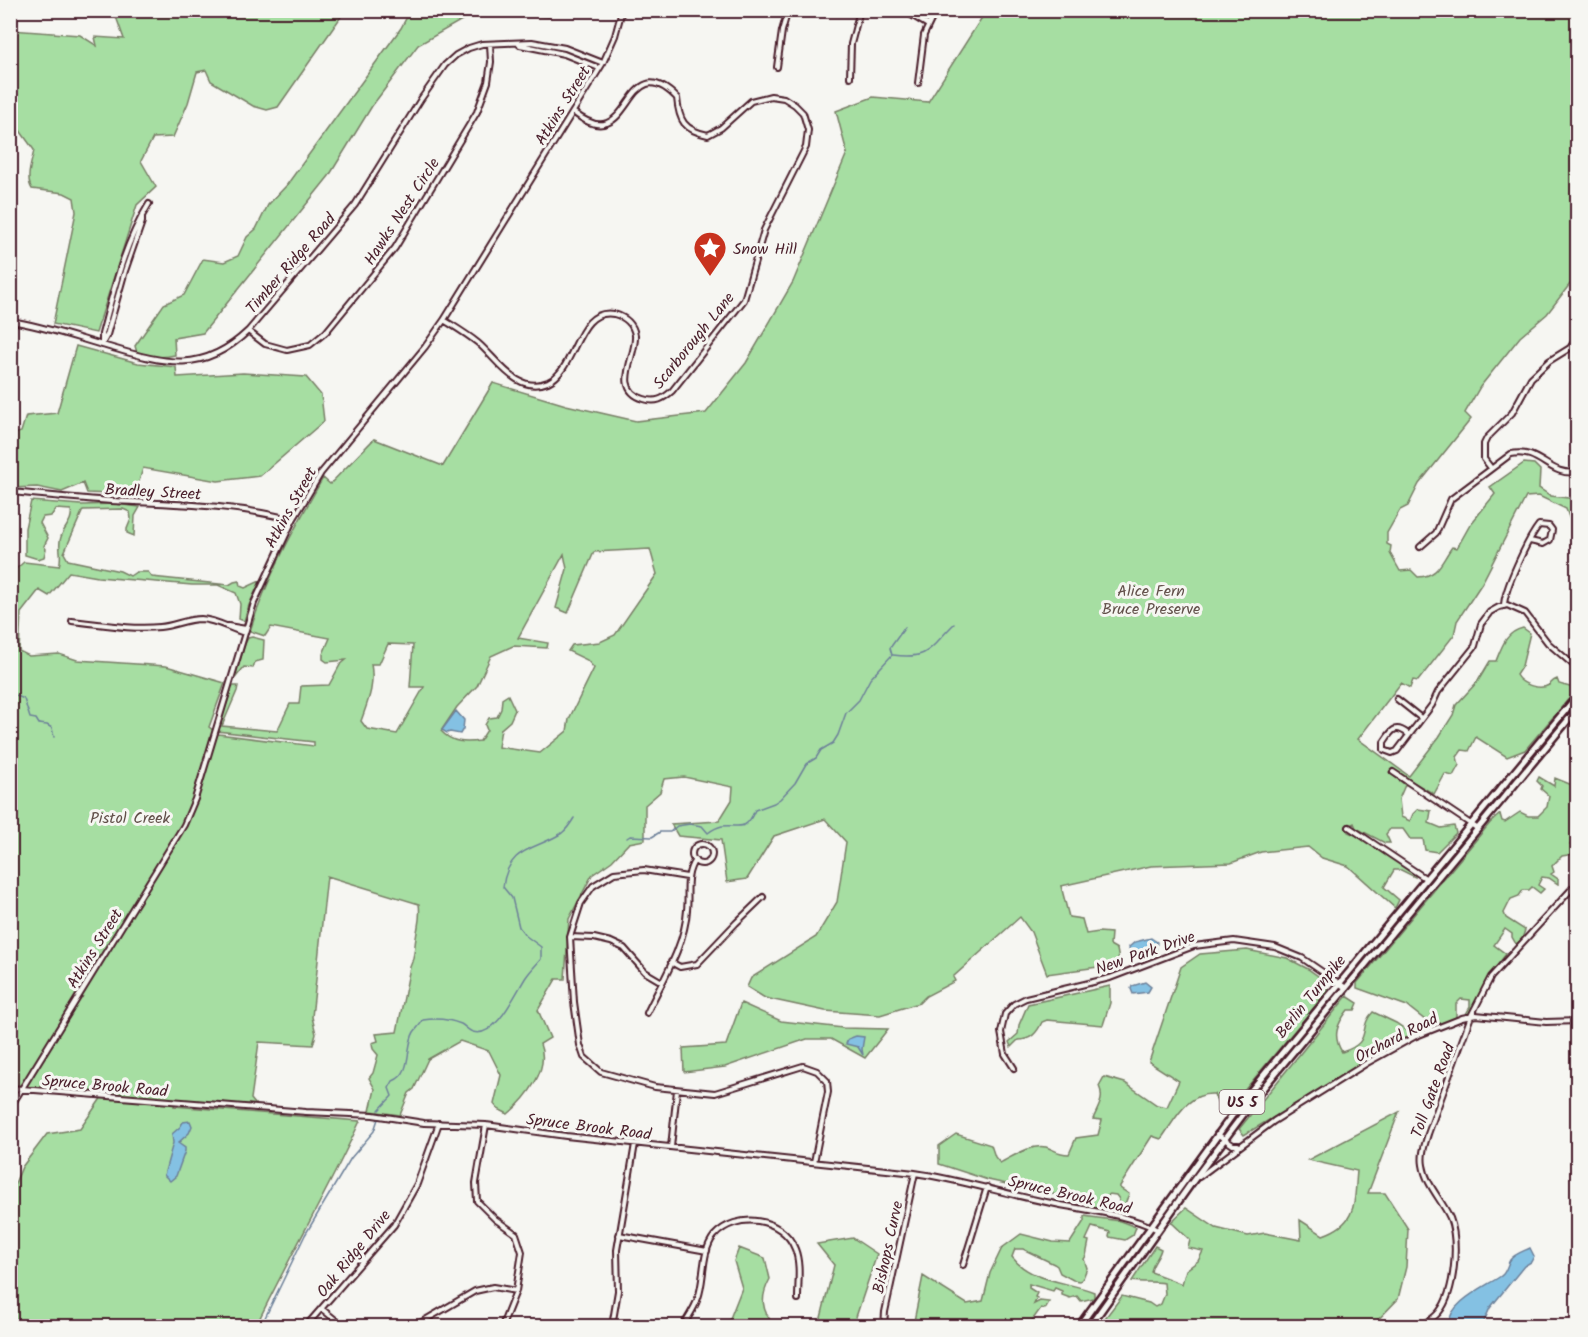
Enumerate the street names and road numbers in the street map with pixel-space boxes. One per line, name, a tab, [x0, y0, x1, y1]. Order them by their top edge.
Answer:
street label: Atkins Street	[529, 61, 598, 150]
street label: Hawks Nest Circle	[358, 153, 447, 271]
street label: Timber Ridge Road	[240, 207, 343, 320]
street label: Scarborough Lane	[647, 287, 741, 395]
street label: Atkins Street	[259, 462, 324, 553]
street label: Bradley Street	[104, 477, 203, 508]
street label: Atkins Street	[61, 904, 130, 993]
street label: New Park Drive	[1092, 925, 1199, 982]
street label: Berlin Turnpike	[1269, 950, 1353, 1044]
street label: Orchard Road	[1351, 1006, 1443, 1070]
street label: Toll Gate Road	[1405, 1039, 1462, 1141]
street label: Spruce Brook Road	[41, 1069, 170, 1105]
road number: US 5	[1220, 1090, 1264, 1114]
street label: Spruce Brook Road	[525, 1107, 654, 1148]
street label: Spruce Brook Road	[1006, 1169, 1135, 1222]
street label: Bishops Curve	[866, 1199, 910, 1296]
street label: Oak Ridge Drive	[311, 1205, 398, 1303]

